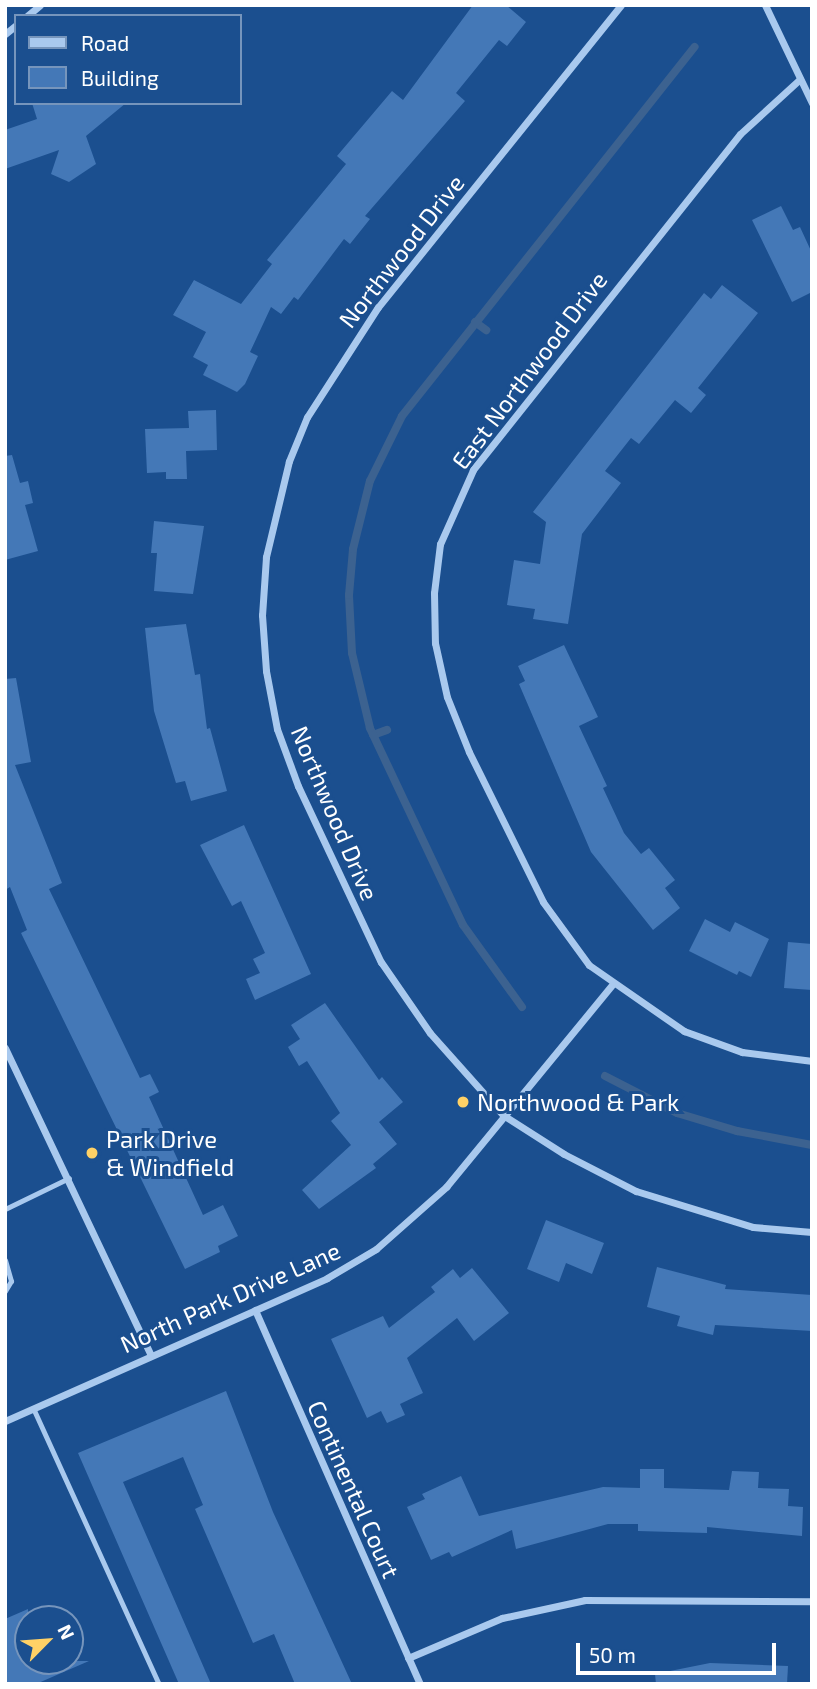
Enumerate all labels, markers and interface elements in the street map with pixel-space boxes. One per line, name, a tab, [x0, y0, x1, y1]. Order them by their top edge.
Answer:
legend	[14, 14, 242, 105]
text: Road	[81, 30, 129, 55]
text: Building	[81, 65, 159, 90]
street label: Northwood Drive	[332, 169, 470, 333]
street label: East Northwood Drive	[445, 266, 613, 474]
street label: Northwood Drive	[285, 722, 385, 904]
place label: Northwood & Park	[477, 1088, 679, 1116]
marker: Northwood & Park	[455, 1094, 471, 1110]
place label: Park Drive & Windfield	[106, 1125, 235, 1181]
marker: Park Drive & Windfield	[84, 1145, 100, 1161]
street label: North Park Drive Lane	[116, 1236, 344, 1358]
street label: Continental Court	[302, 1396, 406, 1582]
north arrow	[14, 1605, 84, 1675]
text: N	[53, 1621, 80, 1643]
scale bar	[579, 1630, 778, 1674]
text: 50 m	[589, 1642, 636, 1667]

